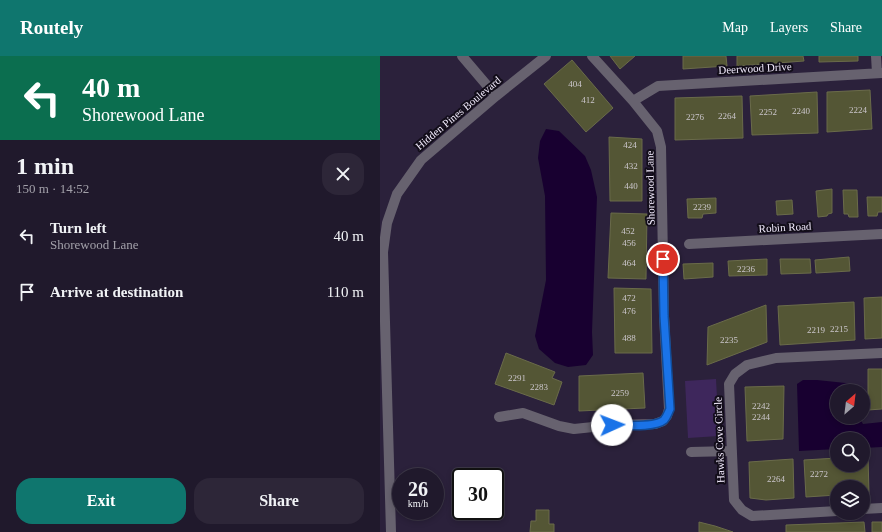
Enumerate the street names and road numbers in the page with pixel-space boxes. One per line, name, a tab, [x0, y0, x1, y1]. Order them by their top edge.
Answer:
street label: Deerwood Drive	[718, 60, 792, 76]
street label: Hidden Pines Boulevard	[413, 74, 503, 152]
street label: Shorewood Lane	[643, 150, 657, 226]
street label: Robin Road	[758, 220, 812, 234]
street label: Hawks Cove Circle	[711, 397, 726, 483]

